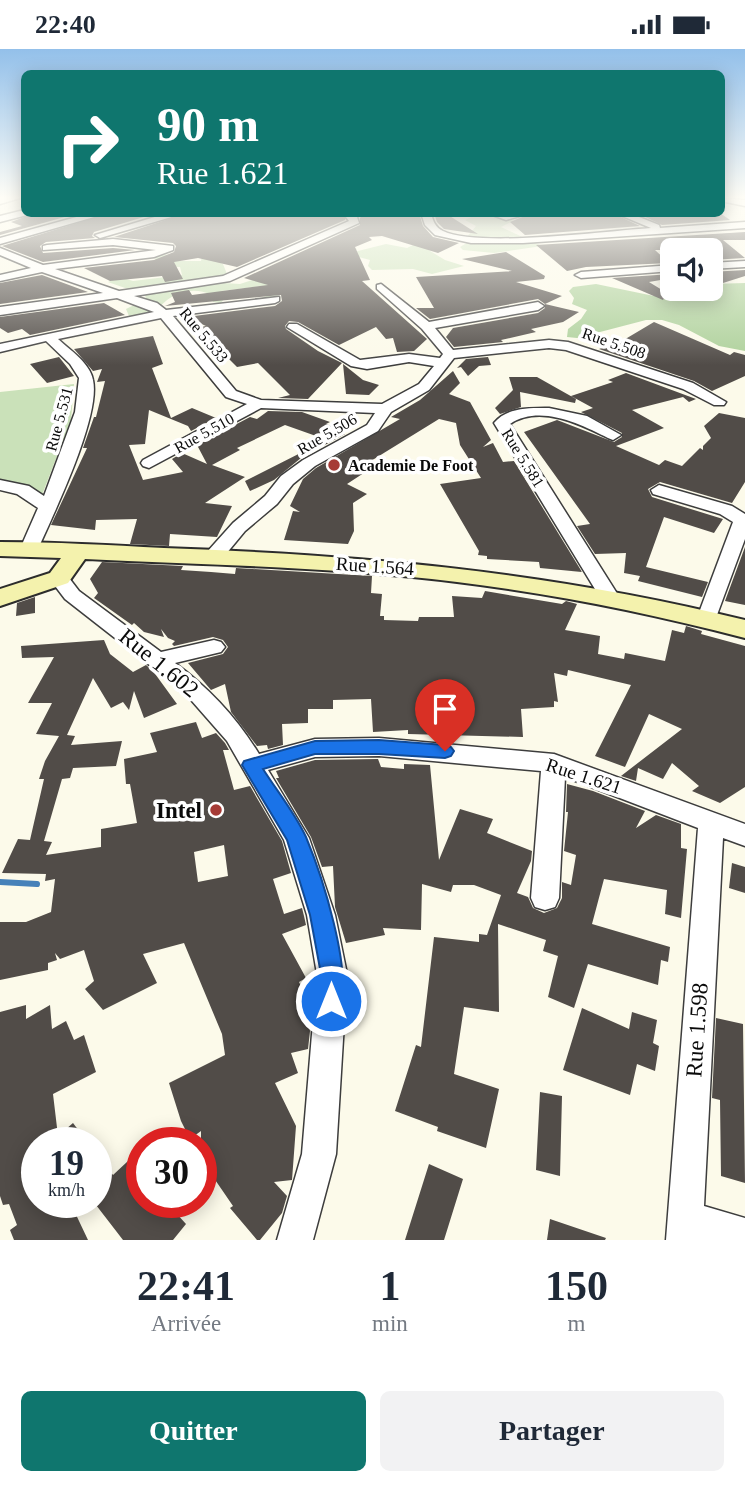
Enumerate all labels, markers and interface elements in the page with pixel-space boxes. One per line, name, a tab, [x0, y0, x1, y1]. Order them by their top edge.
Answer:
text: 22:40	[35, 10, 96, 39]
text: 90 m	[157, 97, 259, 152]
icon: right	[42, 98, 133, 189]
text: Rue 1.621	[157, 155, 289, 191]
map controls	[660, 238, 723, 301]
button: sound	[660, 238, 723, 301]
street label: Rue 5.533	[176, 304, 232, 366]
street label: Rue 5.508	[580, 324, 648, 362]
street label: Rue 5.531	[42, 385, 76, 453]
street label: Rue 5.510	[171, 410, 237, 456]
street label: Rue 5.506	[294, 410, 360, 458]
street label: Rue 5.581	[498, 426, 548, 490]
marker: Academie De Foot	[326, 457, 342, 473]
place label: Academie De Foot	[348, 457, 474, 474]
street label: Rue 1.564	[335, 553, 415, 579]
street label: Rue 1.602	[114, 624, 204, 702]
pin	[415, 679, 475, 751]
icon: arrive	[426, 690, 464, 728]
street label: Rue 1.621	[544, 754, 624, 798]
place label: Intel	[156, 798, 202, 823]
marker: Intel	[208, 802, 224, 818]
position arrow	[294, 964, 368, 1038]
street label: Rue 1.598	[681, 982, 713, 1078]
speed limit sign: 30	[126, 1127, 217, 1218]
text: 19	[49, 1144, 84, 1183]
text: km/h	[48, 1180, 85, 1200]
text: 22:41	[137, 1263, 235, 1309]
text: 1	[379, 1263, 400, 1309]
text: 150	[545, 1263, 608, 1309]
text: Arrivée	[151, 1311, 221, 1336]
text: min	[372, 1311, 408, 1336]
text: m	[567, 1311, 585, 1336]
button: Quitter	[21, 1391, 366, 1471]
button: Partager	[380, 1391, 724, 1471]

